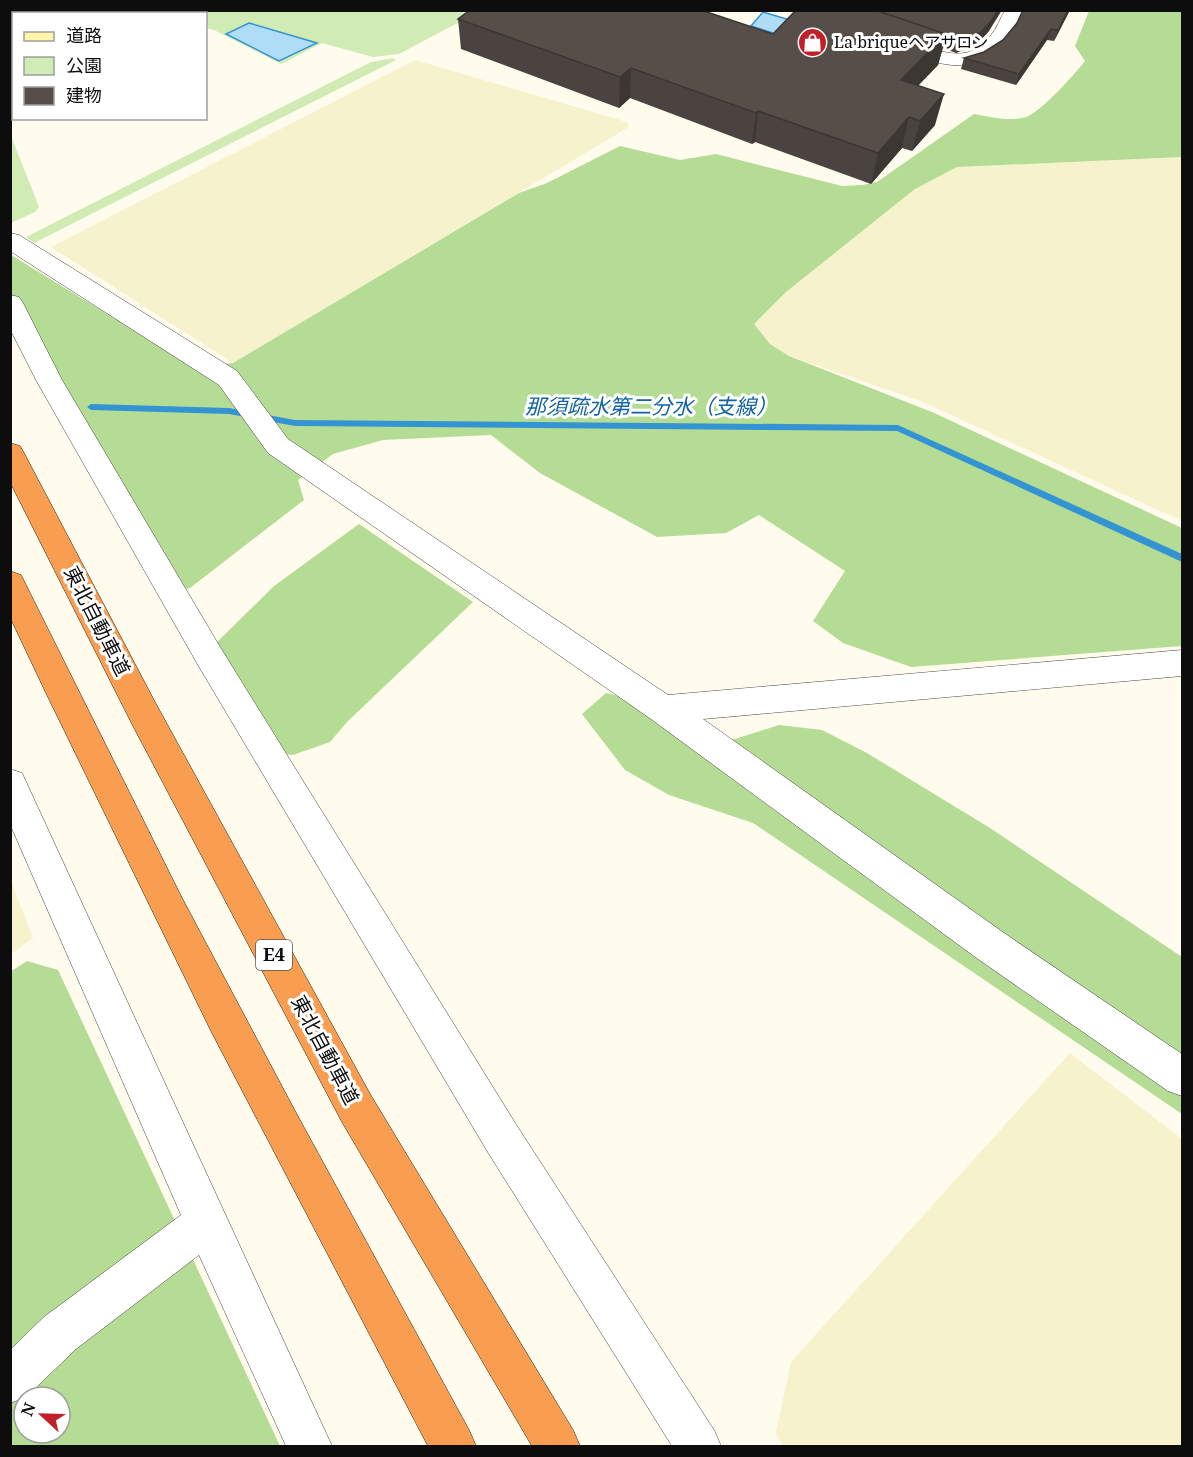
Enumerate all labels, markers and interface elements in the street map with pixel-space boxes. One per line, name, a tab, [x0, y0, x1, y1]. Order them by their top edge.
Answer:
legend	[12, 12, 207, 120]
text: 道路	[66, 23, 102, 47]
shop icon: La briqueヘアサロン	[797, 26, 829, 58]
place label: La briqueヘアサロン	[834, 31, 988, 53]
text: 公園	[66, 53, 102, 77]
text: 建物	[66, 83, 102, 107]
water label: 那須疏水第二分水（支線）	[525, 392, 777, 420]
street label: 東北自動車道	[58, 561, 137, 680]
road number: E4	[256, 940, 292, 970]
street label: 東北自動車道	[285, 990, 366, 1109]
north arrow	[12, 1385, 72, 1445]
text: N	[16, 1399, 41, 1419]

